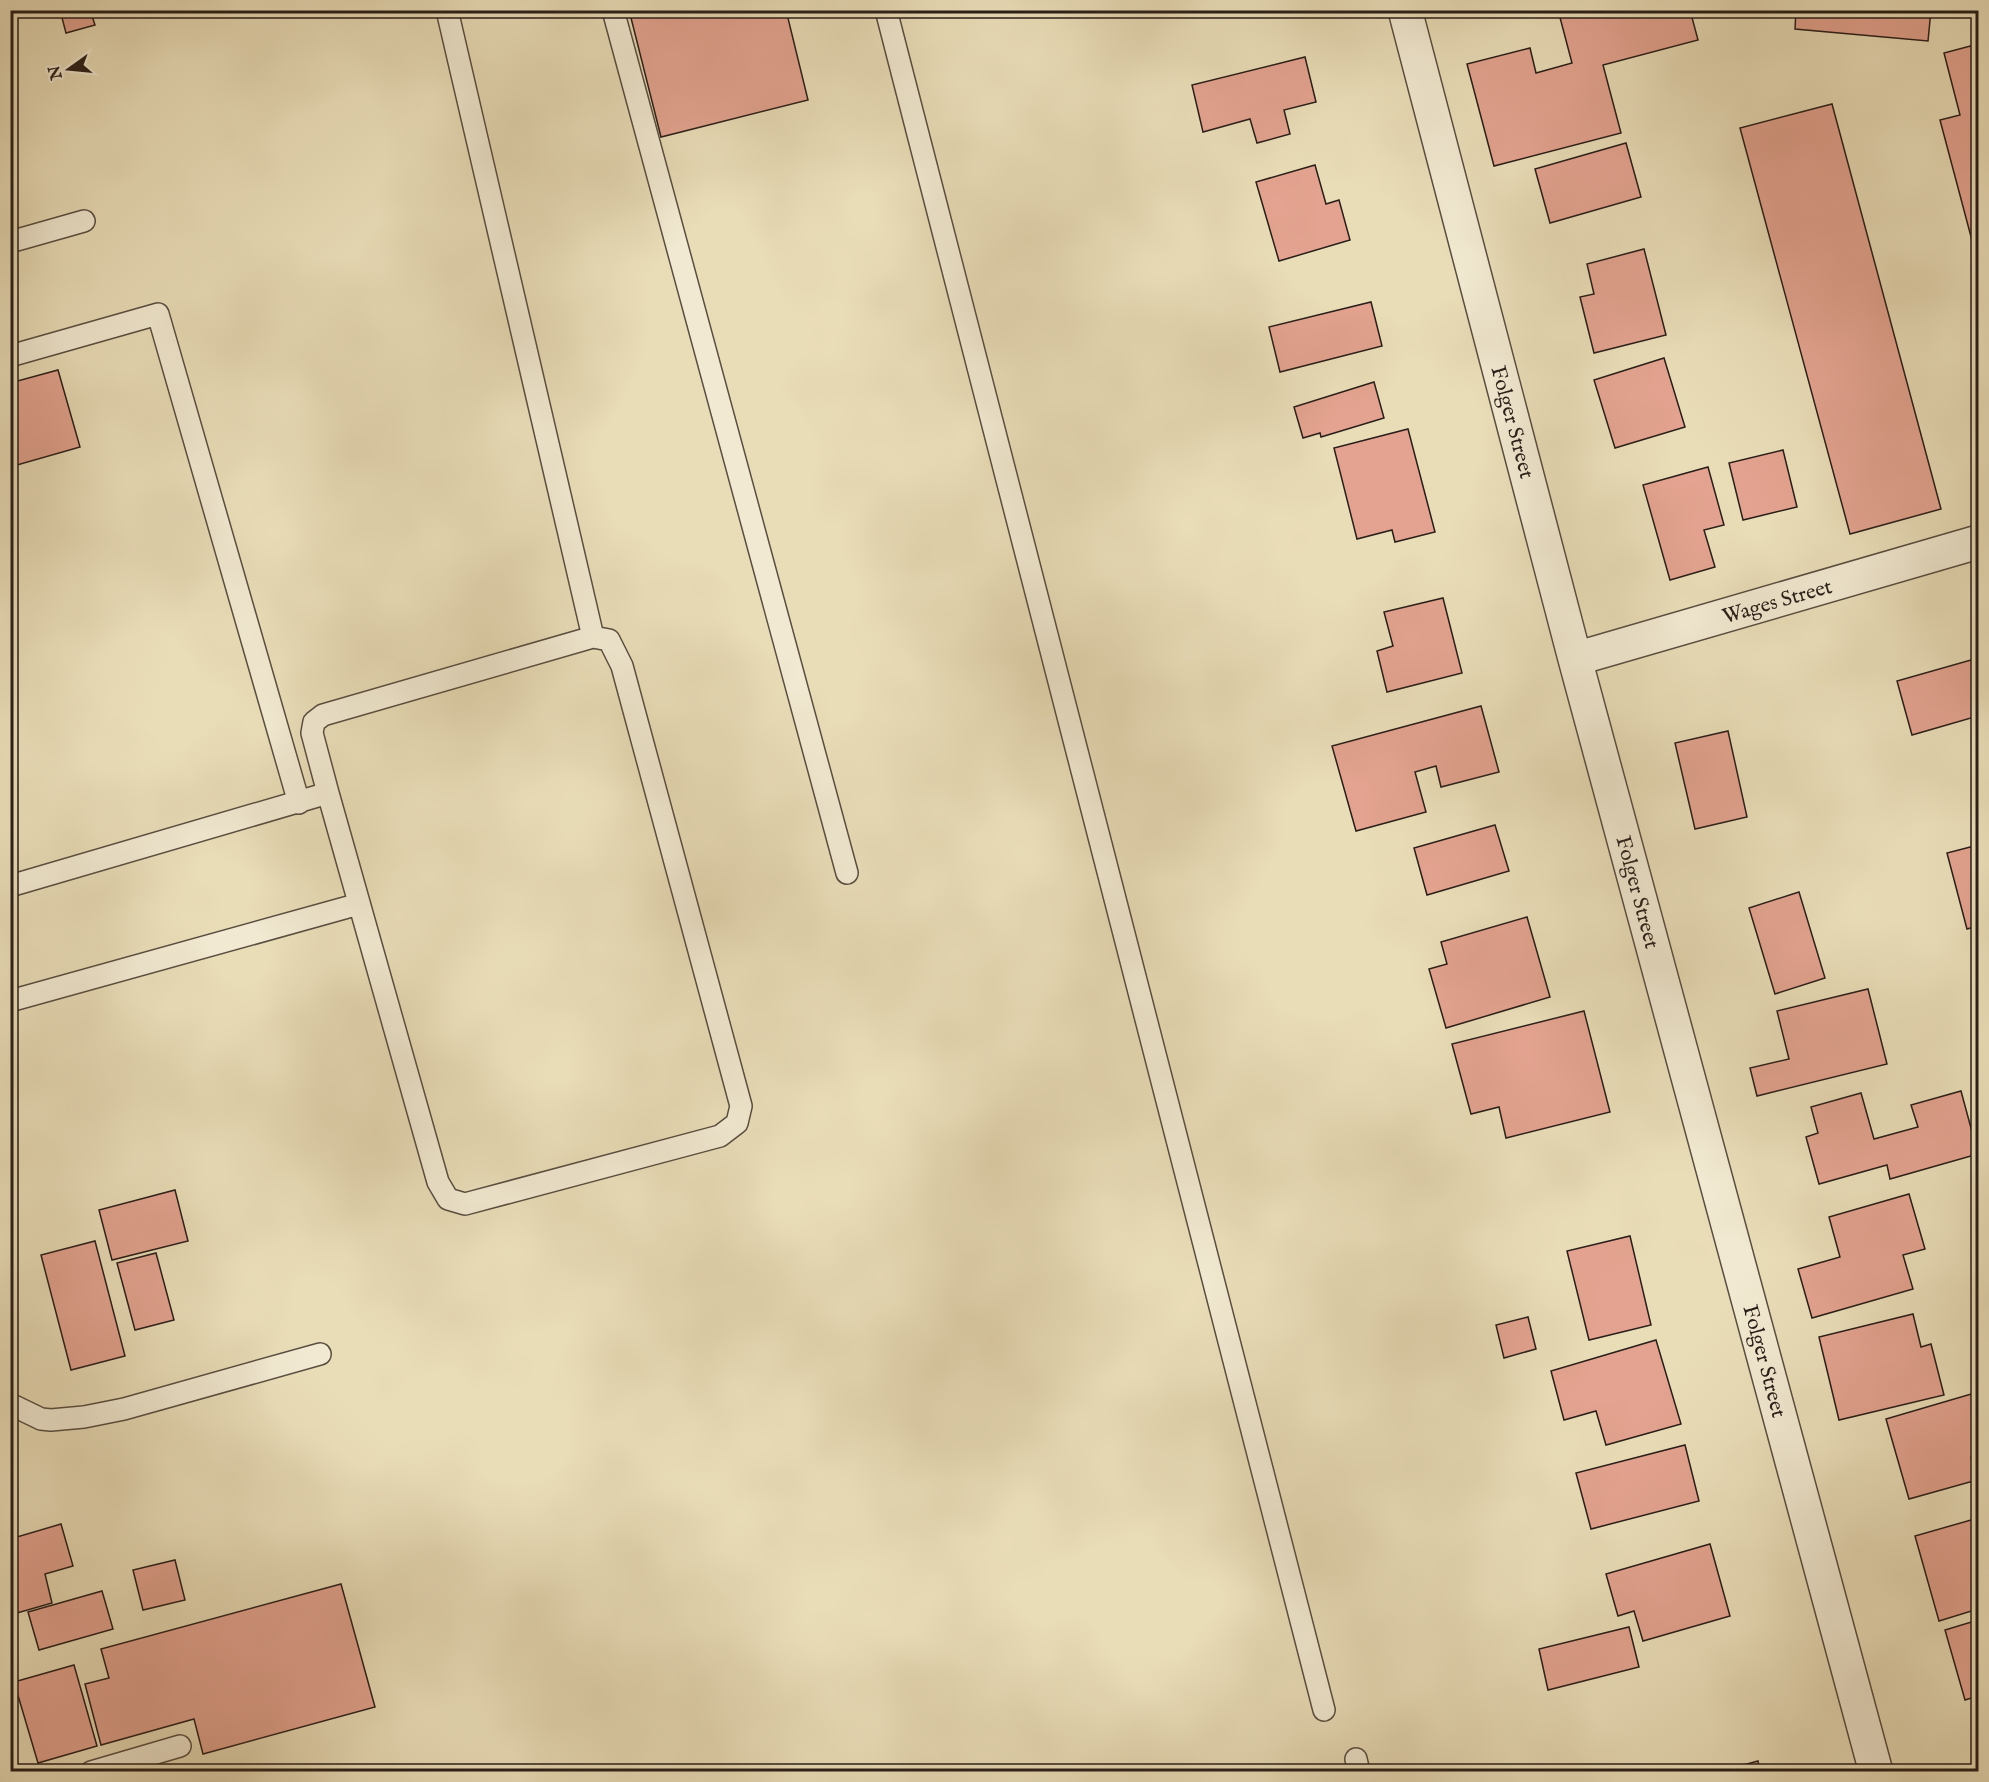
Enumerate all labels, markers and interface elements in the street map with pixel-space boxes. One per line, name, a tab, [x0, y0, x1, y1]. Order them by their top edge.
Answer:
north arrow	[39, 39, 99, 99]
text: N	[45, 63, 68, 83]
street label: Folger Street	[1484, 363, 1540, 482]
street label: Wages Street	[1719, 574, 1835, 631]
street label: Folger Street	[1609, 833, 1665, 952]
street label: Folger Street	[1736, 1302, 1792, 1421]

